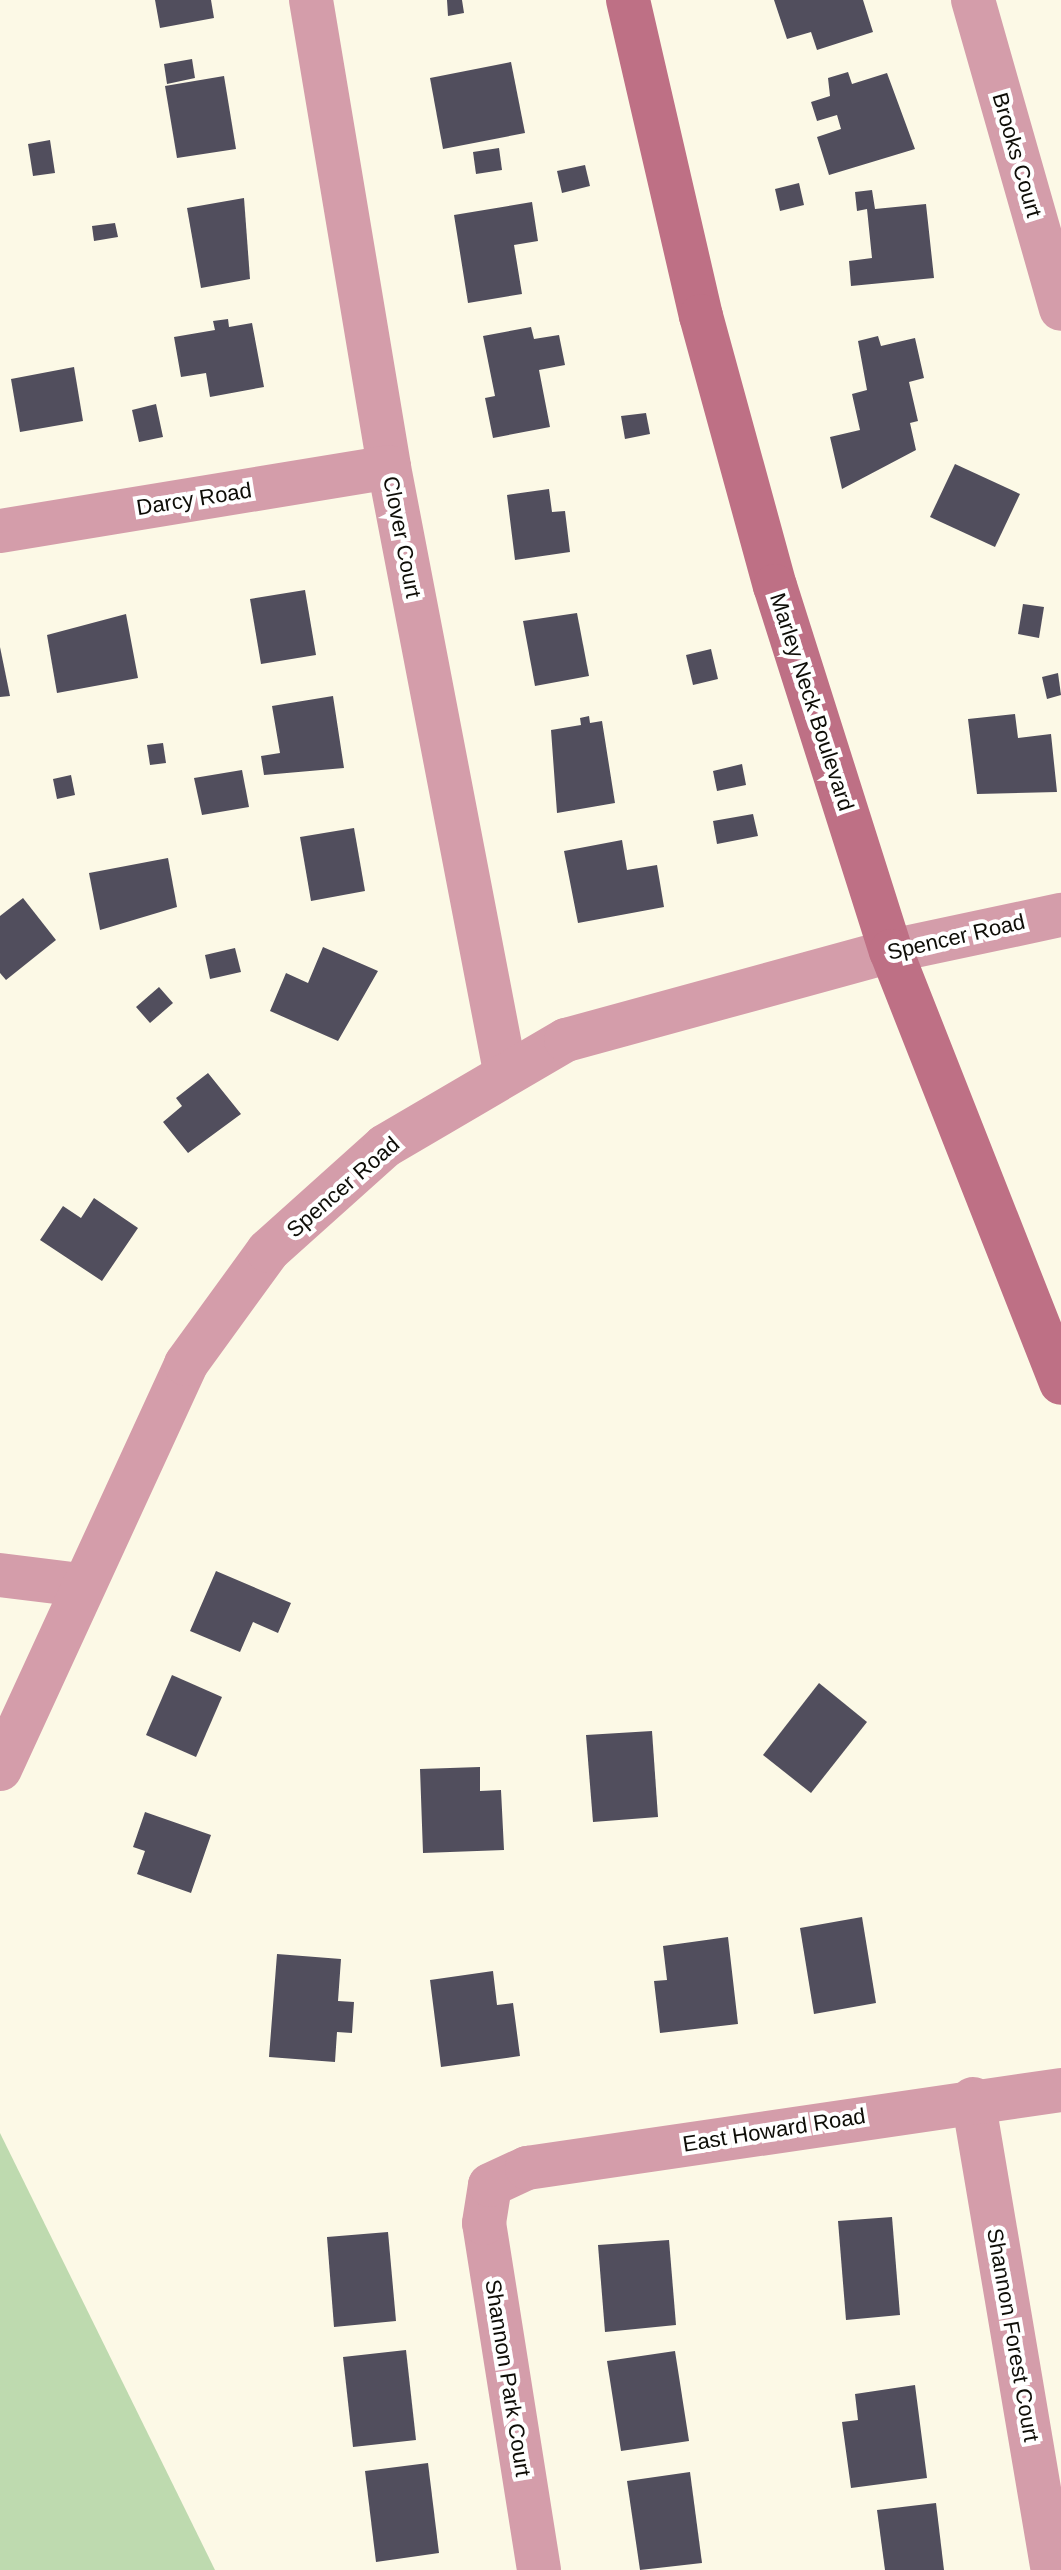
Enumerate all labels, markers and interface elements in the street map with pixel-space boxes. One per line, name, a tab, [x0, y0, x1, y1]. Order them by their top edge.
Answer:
street label: Brooks Court	[987, 90, 1047, 220]
street label: Clover Court	[377, 474, 427, 600]
street label: Darcy Road	[135, 477, 253, 521]
street label: Marley Neck Boulevard	[764, 590, 860, 814]
street label: Spencer Road	[885, 908, 1027, 966]
street label: Spencer Road	[281, 1131, 405, 1243]
street label: East Howard Road	[681, 2103, 867, 2157]
street label: Shannon Forest Court	[981, 2226, 1045, 2444]
street label: Shannon Park Court	[479, 2277, 537, 2479]

